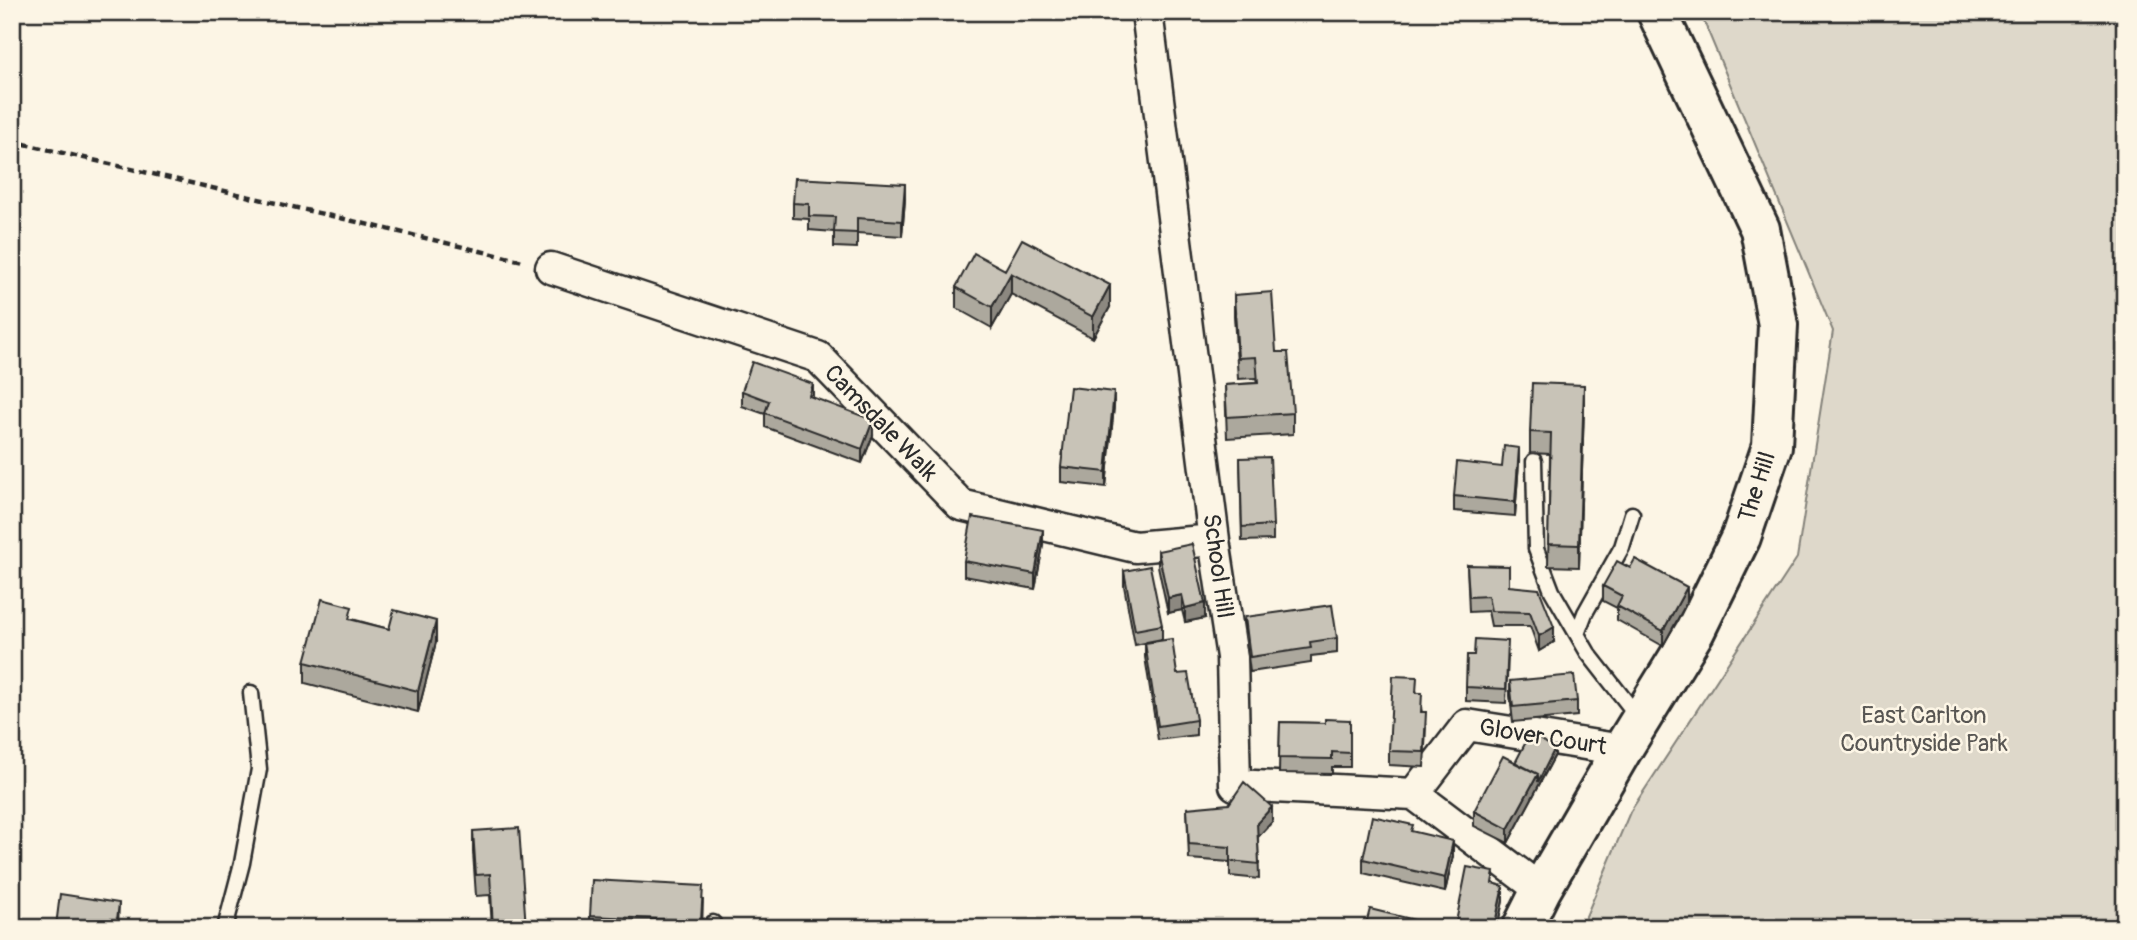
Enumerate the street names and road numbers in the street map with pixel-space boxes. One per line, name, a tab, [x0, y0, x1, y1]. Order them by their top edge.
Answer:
street label: Camsdale Walk	[818, 359, 944, 487]
street label: The Hill	[1732, 448, 1782, 526]
street label: School Hill	[1196, 512, 1240, 620]
street label: Glover Court	[1477, 713, 1609, 761]

